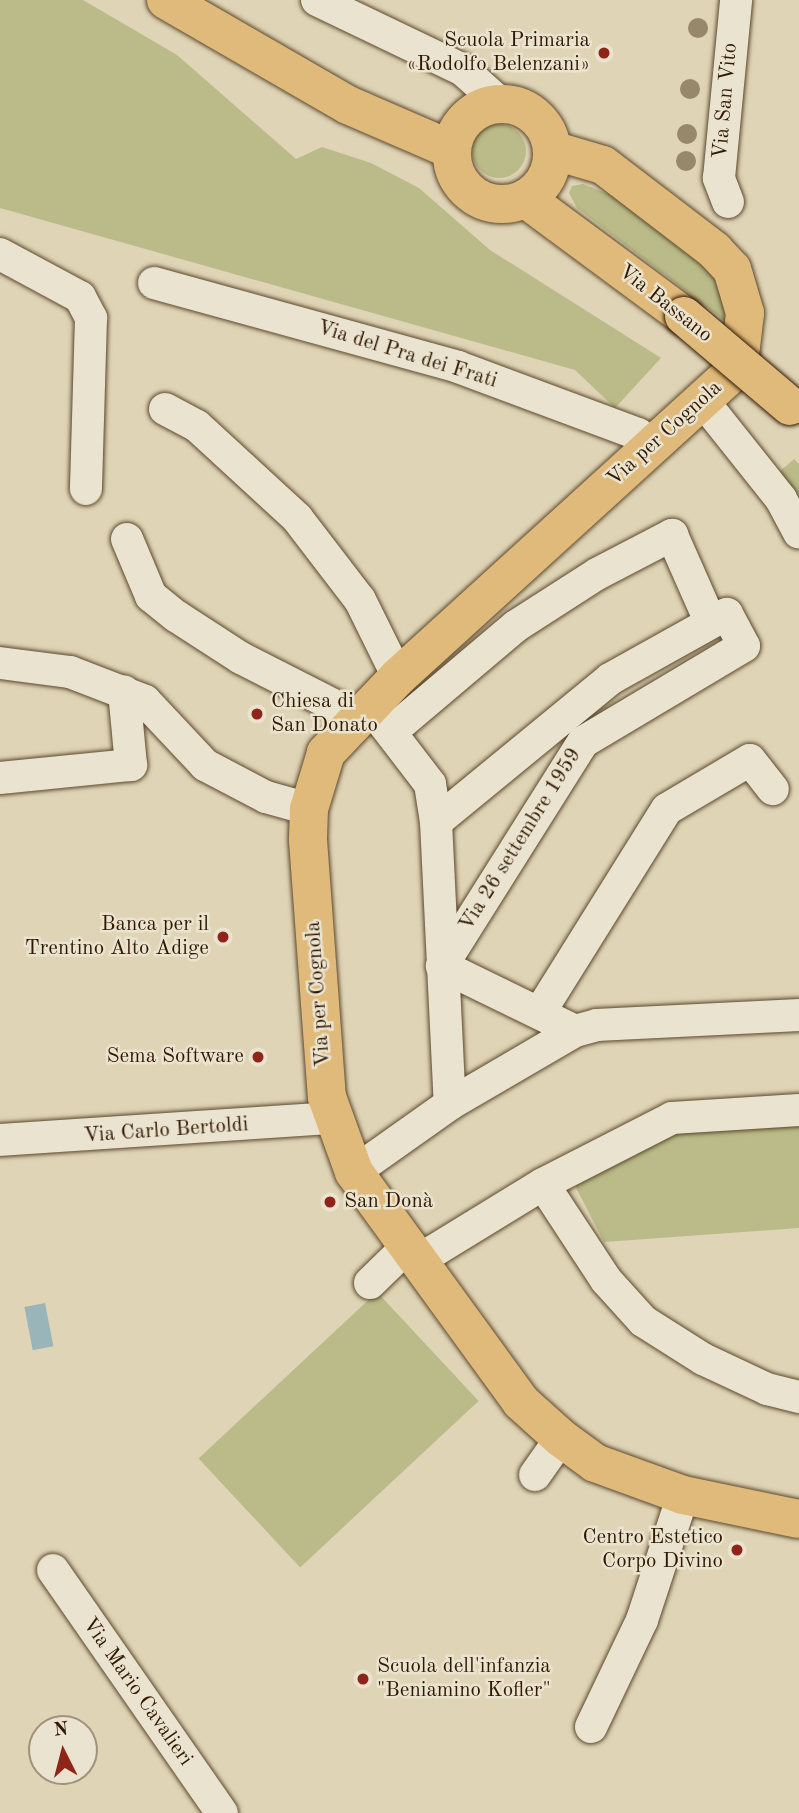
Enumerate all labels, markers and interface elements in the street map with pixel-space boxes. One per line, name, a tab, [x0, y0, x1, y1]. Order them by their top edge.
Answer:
place label: Scuola Primaria «Rodolfo Belenzani»	[407, 28, 590, 78]
street label: Via San Vito	[708, 42, 744, 160]
marker: Scuola Primaria «Rodolfo Belenzani»	[596, 45, 612, 61]
street label: Via Bassano	[613, 259, 717, 349]
street label: Via del Pra dei Frati	[314, 316, 500, 394]
street label: Via per Cognola	[602, 376, 728, 492]
place label: Chiesa di San Donato	[271, 689, 378, 739]
marker: Chiesa di San Donato	[249, 706, 265, 722]
street label: Via 26 settembre 1959	[454, 744, 588, 936]
place label: Banca per il Trentino Alto Adige	[25, 912, 209, 962]
street label: Via per Cognola	[301, 920, 337, 1068]
marker: Banca per il Trentino Alto Adige	[215, 929, 231, 945]
place label: Sema Software	[106, 1044, 244, 1070]
marker: Sema Software	[250, 1049, 266, 1065]
street label: Via Carlo Bertoldi	[83, 1113, 249, 1149]
place label: San Donà	[344, 1189, 433, 1215]
marker: San Donà	[322, 1194, 338, 1210]
place label: Centro Estetico Corpo Divino	[582, 1525, 723, 1575]
marker: Centro Estetico Corpo Divino	[729, 1542, 745, 1558]
street label: Via Mario Cavalieri	[76, 1613, 198, 1771]
place label: Scuola dell'infanzia "Beniamino Kofler"	[377, 1654, 551, 1704]
marker: Scuola dell'infanzia "Beniamino Kofler"	[355, 1671, 371, 1687]
north arrow	[28, 1715, 98, 1785]
text: N	[53, 1720, 69, 1741]

